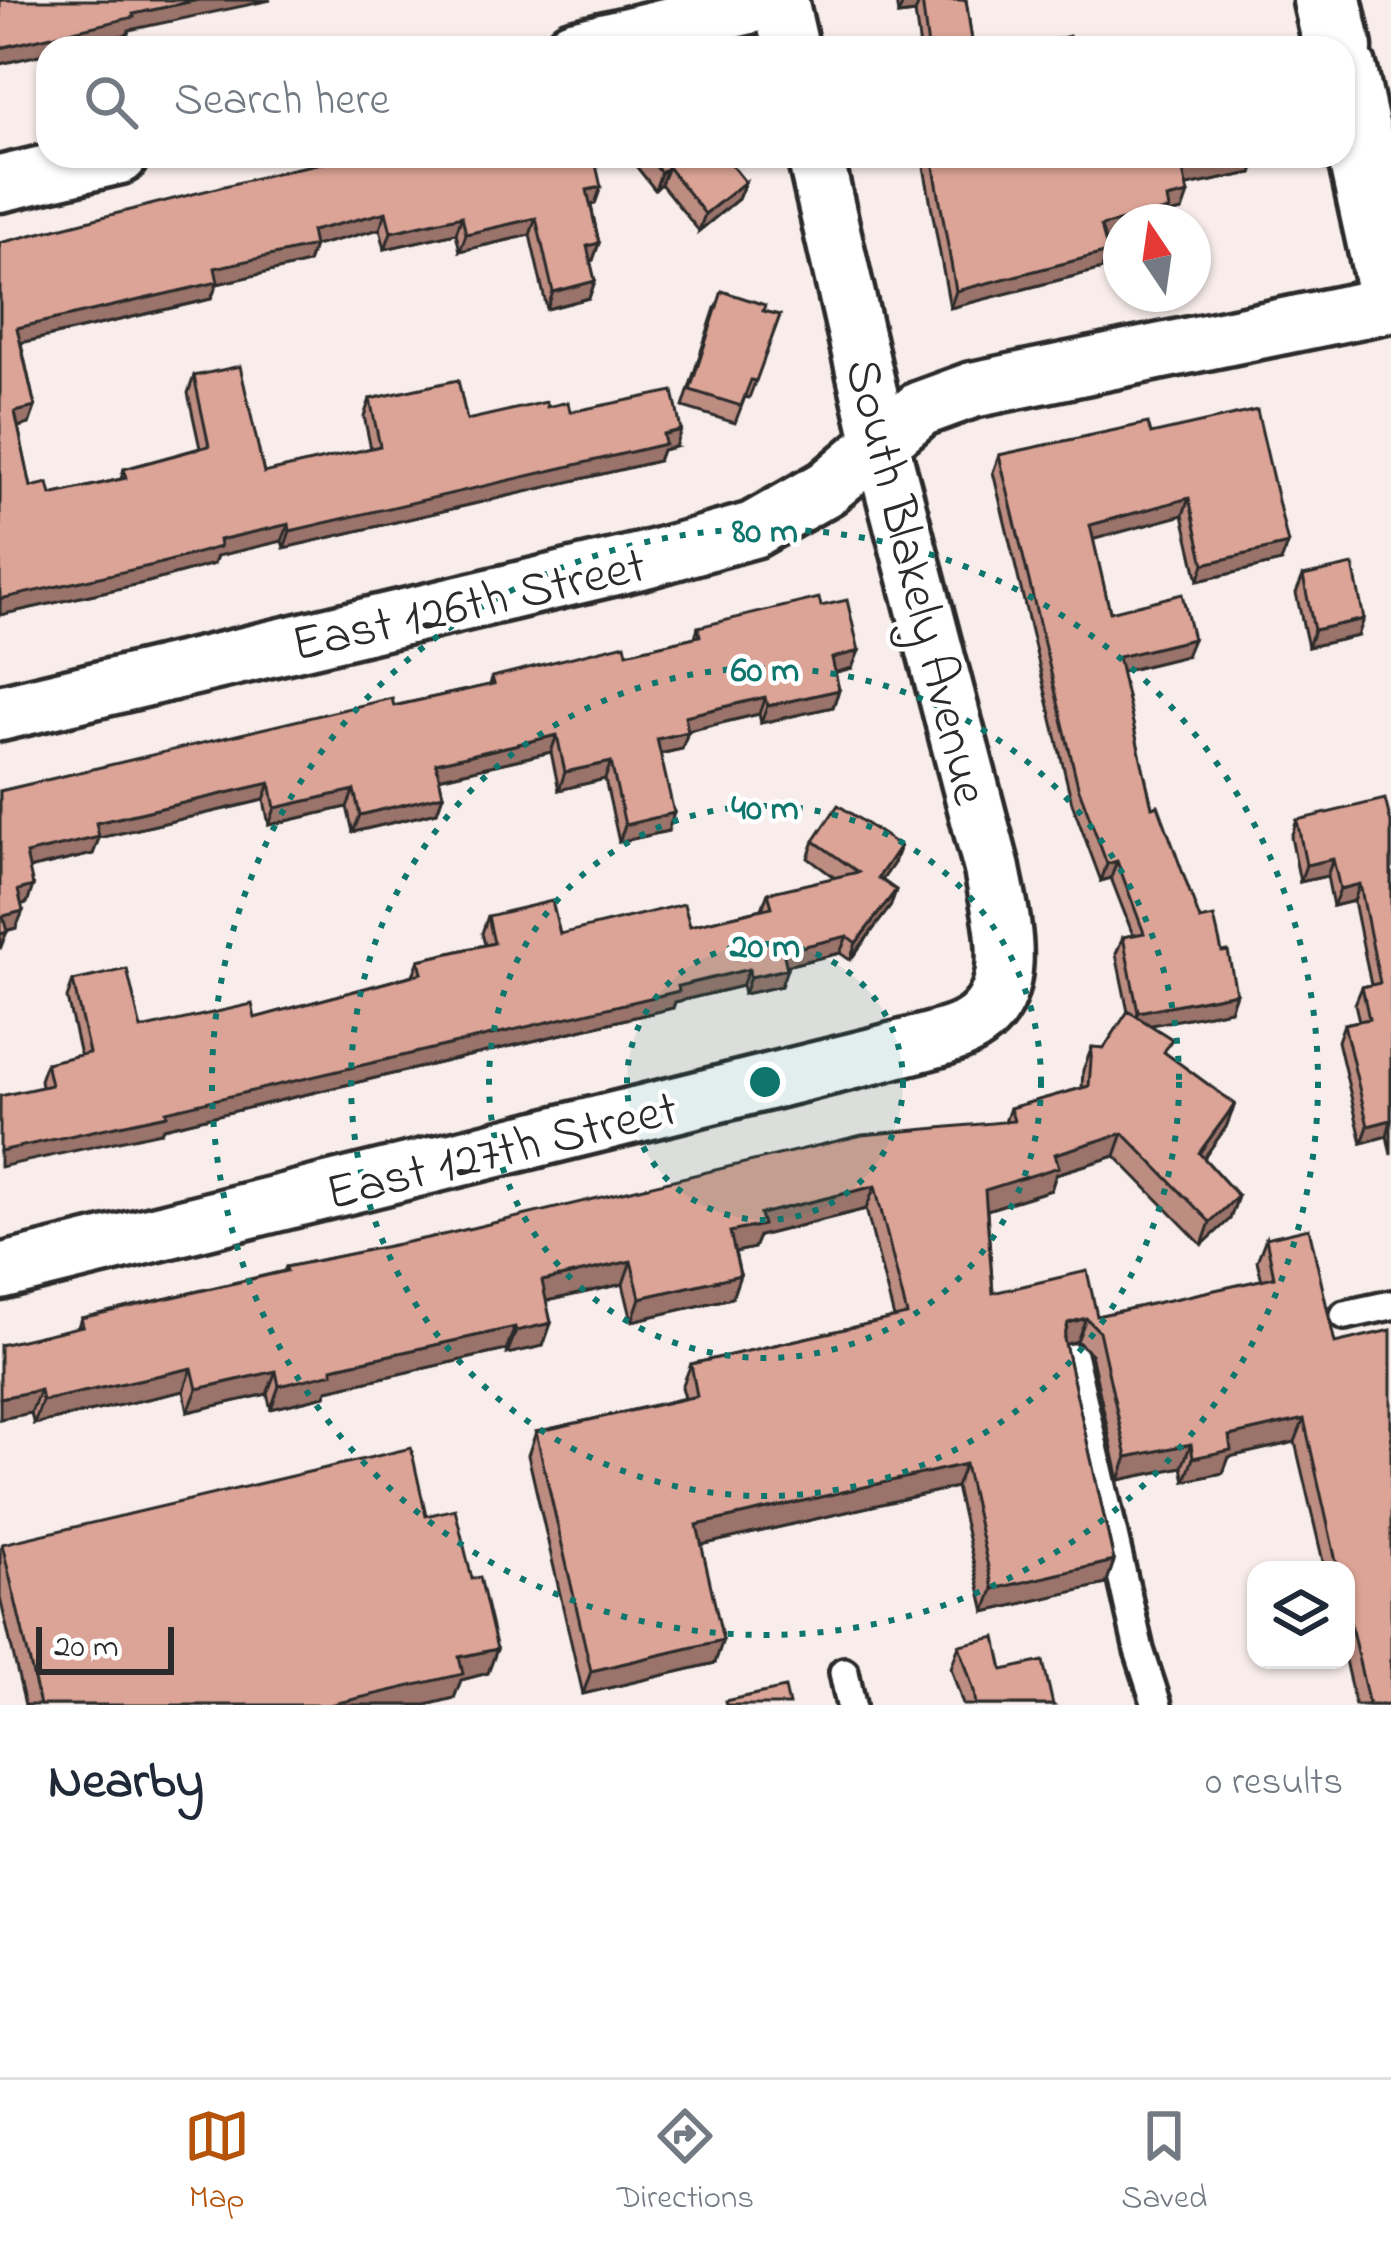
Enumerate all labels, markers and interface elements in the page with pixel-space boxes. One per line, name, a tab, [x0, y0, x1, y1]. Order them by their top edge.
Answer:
search box	[36, 36, 1355, 168]
icon: search	[78, 69, 144, 135]
text: Search here	[174, 69, 390, 135]
north arrow	[1103, 204, 1211, 312]
street label: South Blakely Avenue	[822, 351, 1005, 813]
text: 80 m	[732, 507, 798, 560]
street label: East 126th Street	[285, 530, 654, 684]
text: 60 m	[731, 646, 799, 699]
text: 40 m	[731, 784, 799, 837]
text: 20 m	[729, 922, 800, 975]
centre of rings	[744, 1061, 786, 1103]
street label: East 127th Street	[319, 1073, 686, 1233]
map controls	[1247, 1561, 1355, 1669]
button: layers	[1247, 1561, 1355, 1669]
scale bar	[36, 1621, 174, 1674]
text: 20 m	[54, 1624, 119, 1672]
text: Nearby	[48, 1746, 204, 1821]
text: 0 results	[1205, 1755, 1343, 1812]
tab: Map	[184, 2103, 250, 2223]
tab: Directions	[617, 2103, 754, 2223]
tab: Saved	[1121, 2103, 1207, 2223]

